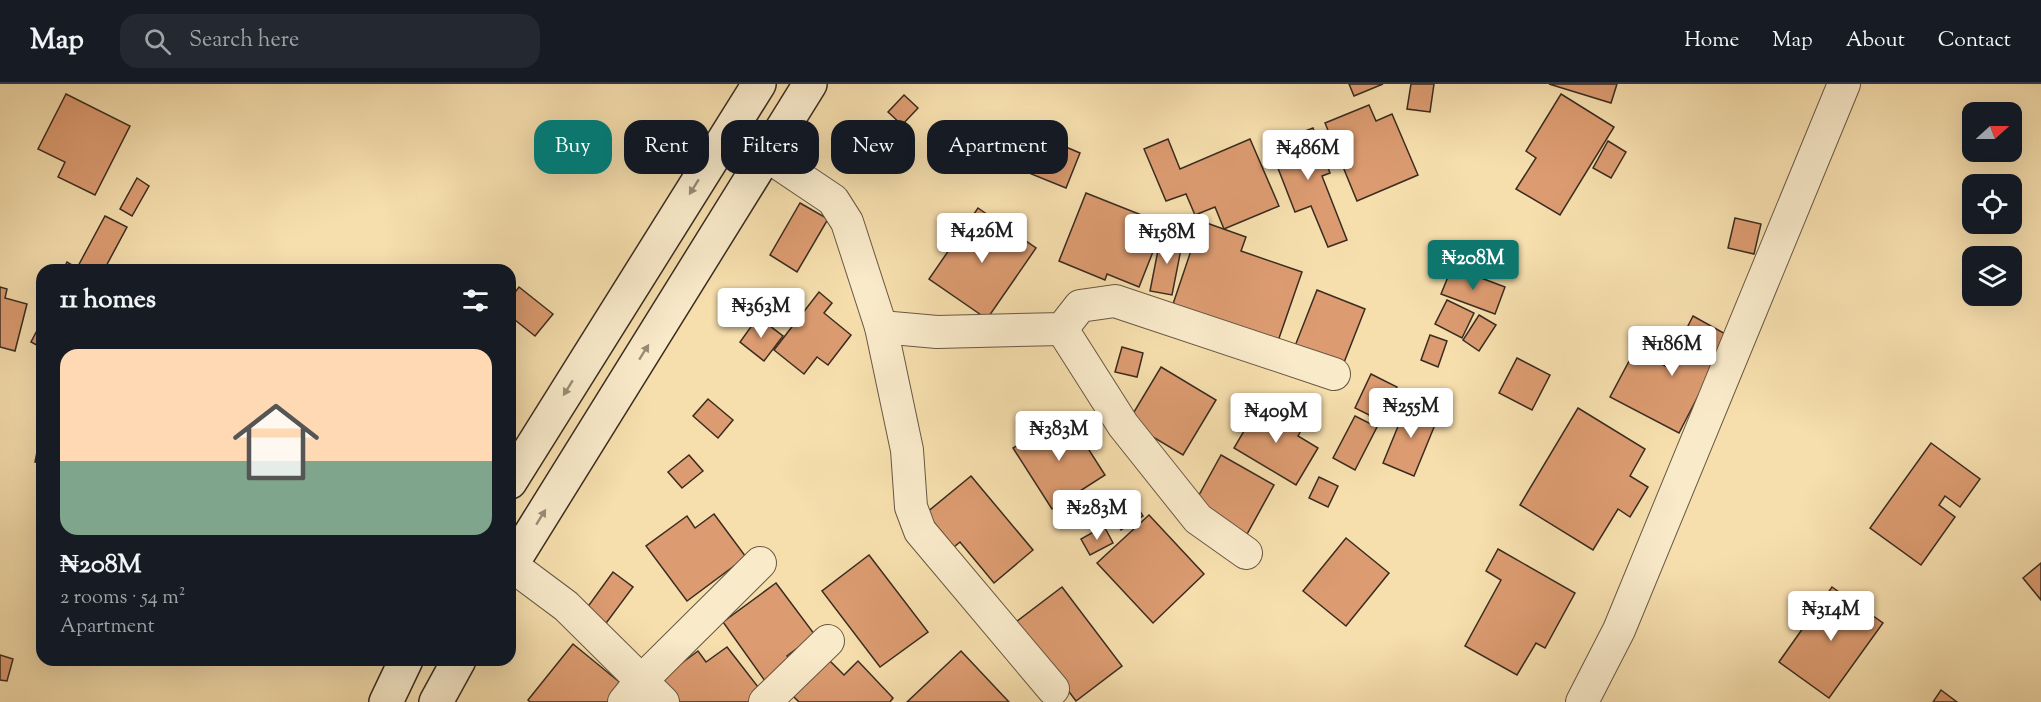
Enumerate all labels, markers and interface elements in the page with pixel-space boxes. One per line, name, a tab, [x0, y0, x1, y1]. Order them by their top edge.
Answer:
search box	[120, 14, 540, 68]
text: Map	[30, 21, 84, 61]
icon: search	[141, 25, 174, 58]
text: Search here	[189, 25, 299, 57]
text: Home	[1684, 26, 1739, 56]
text: Map	[1772, 26, 1813, 56]
text: About	[1846, 26, 1905, 56]
text: Contact	[1938, 26, 2011, 56]
north arrow	[1962, 102, 2022, 162]
map controls	[1962, 102, 2022, 306]
chip: Buy	[534, 120, 612, 174]
chip: Rent	[624, 120, 709, 174]
chip: Filters	[721, 120, 819, 174]
chip: New	[831, 120, 915, 174]
chip: Apartment	[927, 120, 1068, 174]
pin: ₦486M	[1266, 130, 1350, 181]
text: ₦486M	[1277, 135, 1339, 164]
button: locate	[1962, 174, 2022, 234]
one-way arrow	[689, 179, 700, 195]
pin: ₦426M	[940, 213, 1024, 264]
pin: ₦158M	[1125, 214, 1209, 265]
text: ₦426M	[951, 218, 1013, 247]
text: ₦158M	[1139, 219, 1195, 248]
pin: ₦208M	[1431, 240, 1515, 291]
text: ₦208M	[1442, 245, 1504, 274]
button: layers	[1962, 246, 2022, 306]
text: 11 homes	[60, 282, 156, 319]
icon: filters	[459, 284, 492, 317]
pin: ₦363M	[719, 288, 803, 339]
text: ₦363M	[732, 293, 790, 322]
pin: ₦186M	[1630, 326, 1714, 377]
text: ₦186M	[1642, 331, 1702, 360]
one-way arrow	[638, 344, 649, 360]
one-way arrow	[563, 379, 574, 396]
icon: home	[222, 388, 330, 496]
pin: ₦255M	[1369, 388, 1453, 439]
pin: ₦409M	[1234, 393, 1318, 444]
text: ₦255M	[1383, 393, 1439, 422]
text: ₦409M	[1244, 398, 1308, 427]
pin: ₦383M	[1017, 411, 1101, 462]
text: ₦383M	[1030, 416, 1088, 445]
pin: ₦283M	[1055, 490, 1139, 541]
text: ₦283M	[1067, 495, 1127, 524]
one-way arrow	[535, 509, 546, 525]
text: ₦208M	[60, 547, 141, 584]
text: 2 rooms · 54 m²	[60, 584, 185, 613]
pin: ₦314M	[1789, 591, 1873, 642]
text: ₦314M	[1802, 596, 1860, 625]
text: Apartment	[60, 613, 155, 642]

